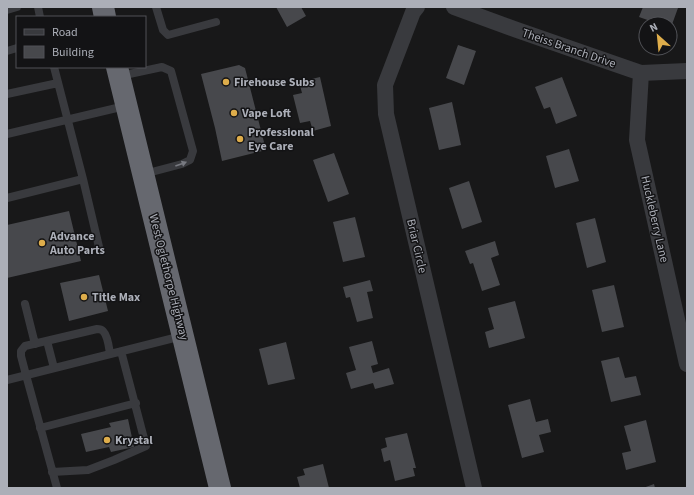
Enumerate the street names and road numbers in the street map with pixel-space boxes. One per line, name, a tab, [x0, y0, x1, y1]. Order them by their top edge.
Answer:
street label: Theiss Branch Drive	[520, 24, 618, 73]
street label: Huckleberry Lane	[636, 174, 673, 264]
street label: West Oglethorpe Highway	[145, 212, 192, 342]
street label: Briar Circle	[402, 217, 431, 275]

